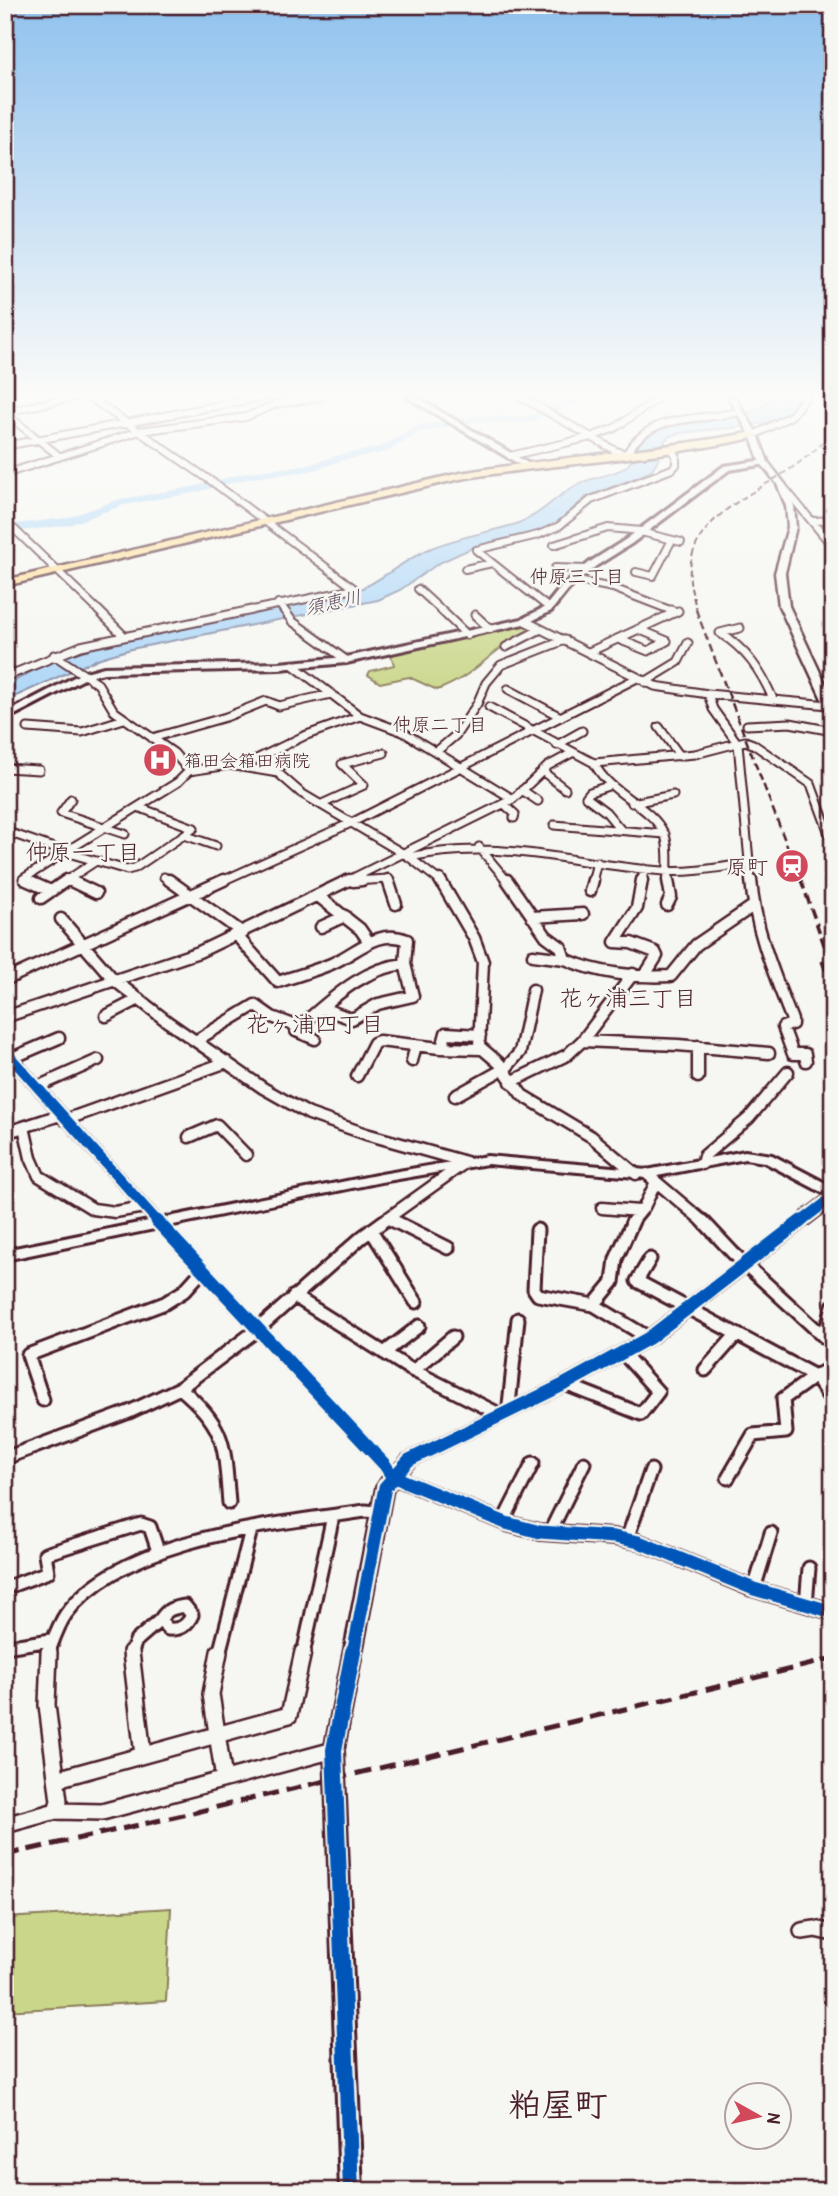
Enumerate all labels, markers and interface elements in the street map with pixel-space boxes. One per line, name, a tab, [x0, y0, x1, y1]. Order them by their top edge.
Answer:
district label: 仲原三丁目	[529, 563, 625, 589]
water label: 須恵川	[302, 583, 364, 621]
district label: 仲原二丁目	[392, 711, 488, 737]
hospital icon: 箱田会箱田病院	[141, 741, 179, 779]
place label: 箱田会箱田病院	[184, 748, 310, 773]
district label: 仲原一丁目	[26, 836, 141, 867]
station icon: 原町	[773, 847, 811, 885]
place label: 原町	[726, 852, 768, 881]
district label: 花ヶ浦三丁目	[559, 982, 697, 1013]
district label: 花ヶ浦四丁目	[246, 1008, 384, 1039]
north arrow	[722, 2080, 792, 2150]
district label: 粕屋町	[509, 2082, 608, 2126]
text: N	[761, 2112, 788, 2125]

